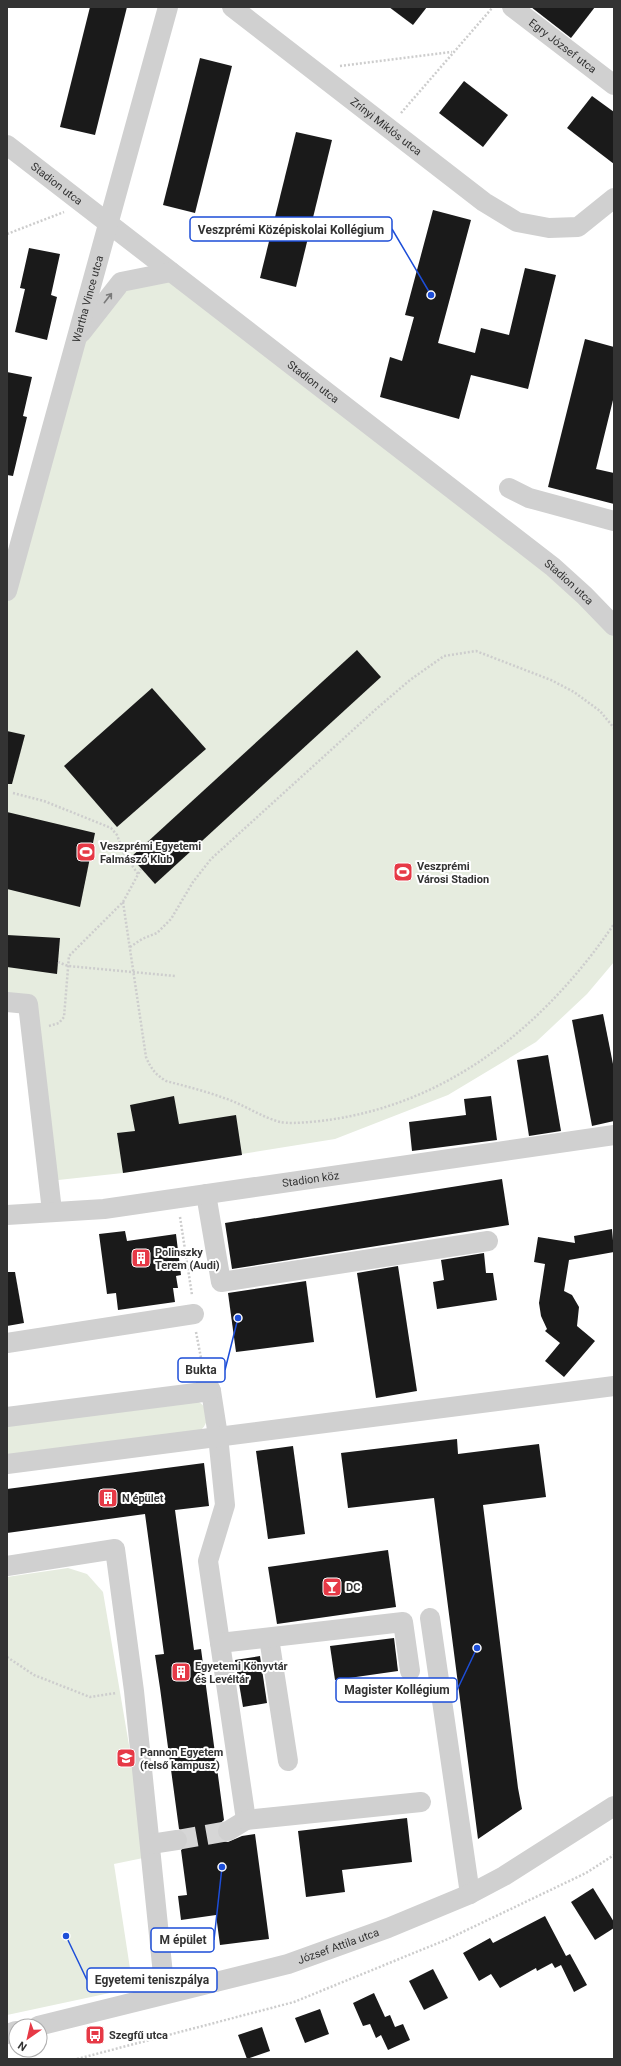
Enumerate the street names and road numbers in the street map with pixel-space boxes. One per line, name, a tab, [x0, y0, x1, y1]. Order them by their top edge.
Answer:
street label: Egry József utca	[526, 16, 599, 76]
street label: Zrínyi Miklós utca	[348, 95, 424, 158]
street label: Stadion utca	[28, 160, 85, 208]
street label: Wartha Vince utca	[70, 254, 106, 344]
street label: Stadion utca	[285, 358, 341, 406]
street label: Stadion utca	[542, 557, 596, 608]
street label: Stadion köz	[281, 1169, 341, 1190]
street label: József Attila utca	[296, 1926, 381, 1967]

